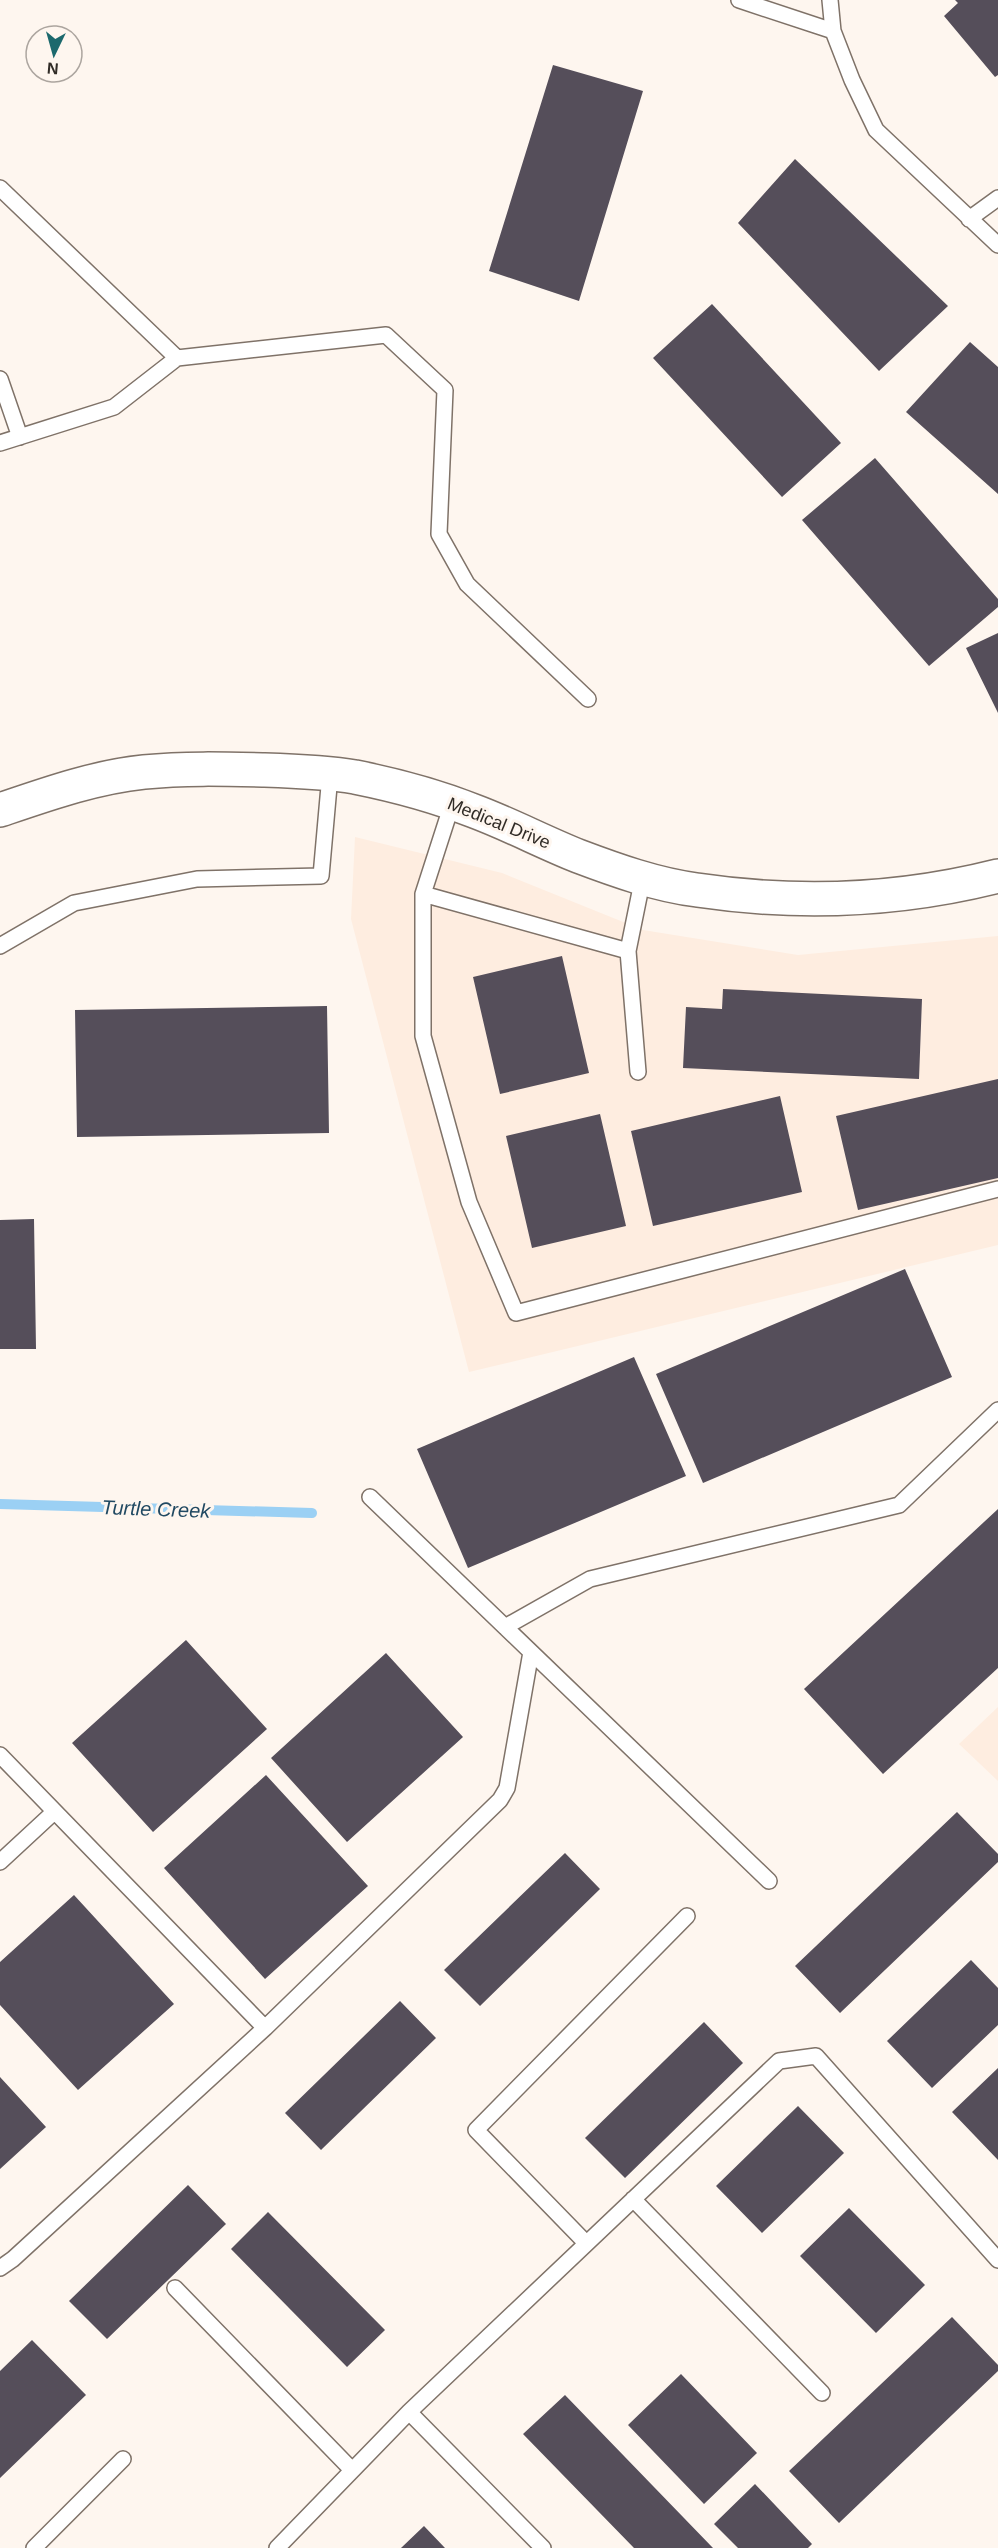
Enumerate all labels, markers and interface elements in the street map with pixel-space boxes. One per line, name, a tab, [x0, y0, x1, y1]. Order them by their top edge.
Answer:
north arrow	[24, 24, 84, 84]
text: N	[46, 59, 59, 77]
street label: Medical Drive	[445, 793, 553, 853]
water label: Turtle Creek	[101, 1496, 212, 1522]

